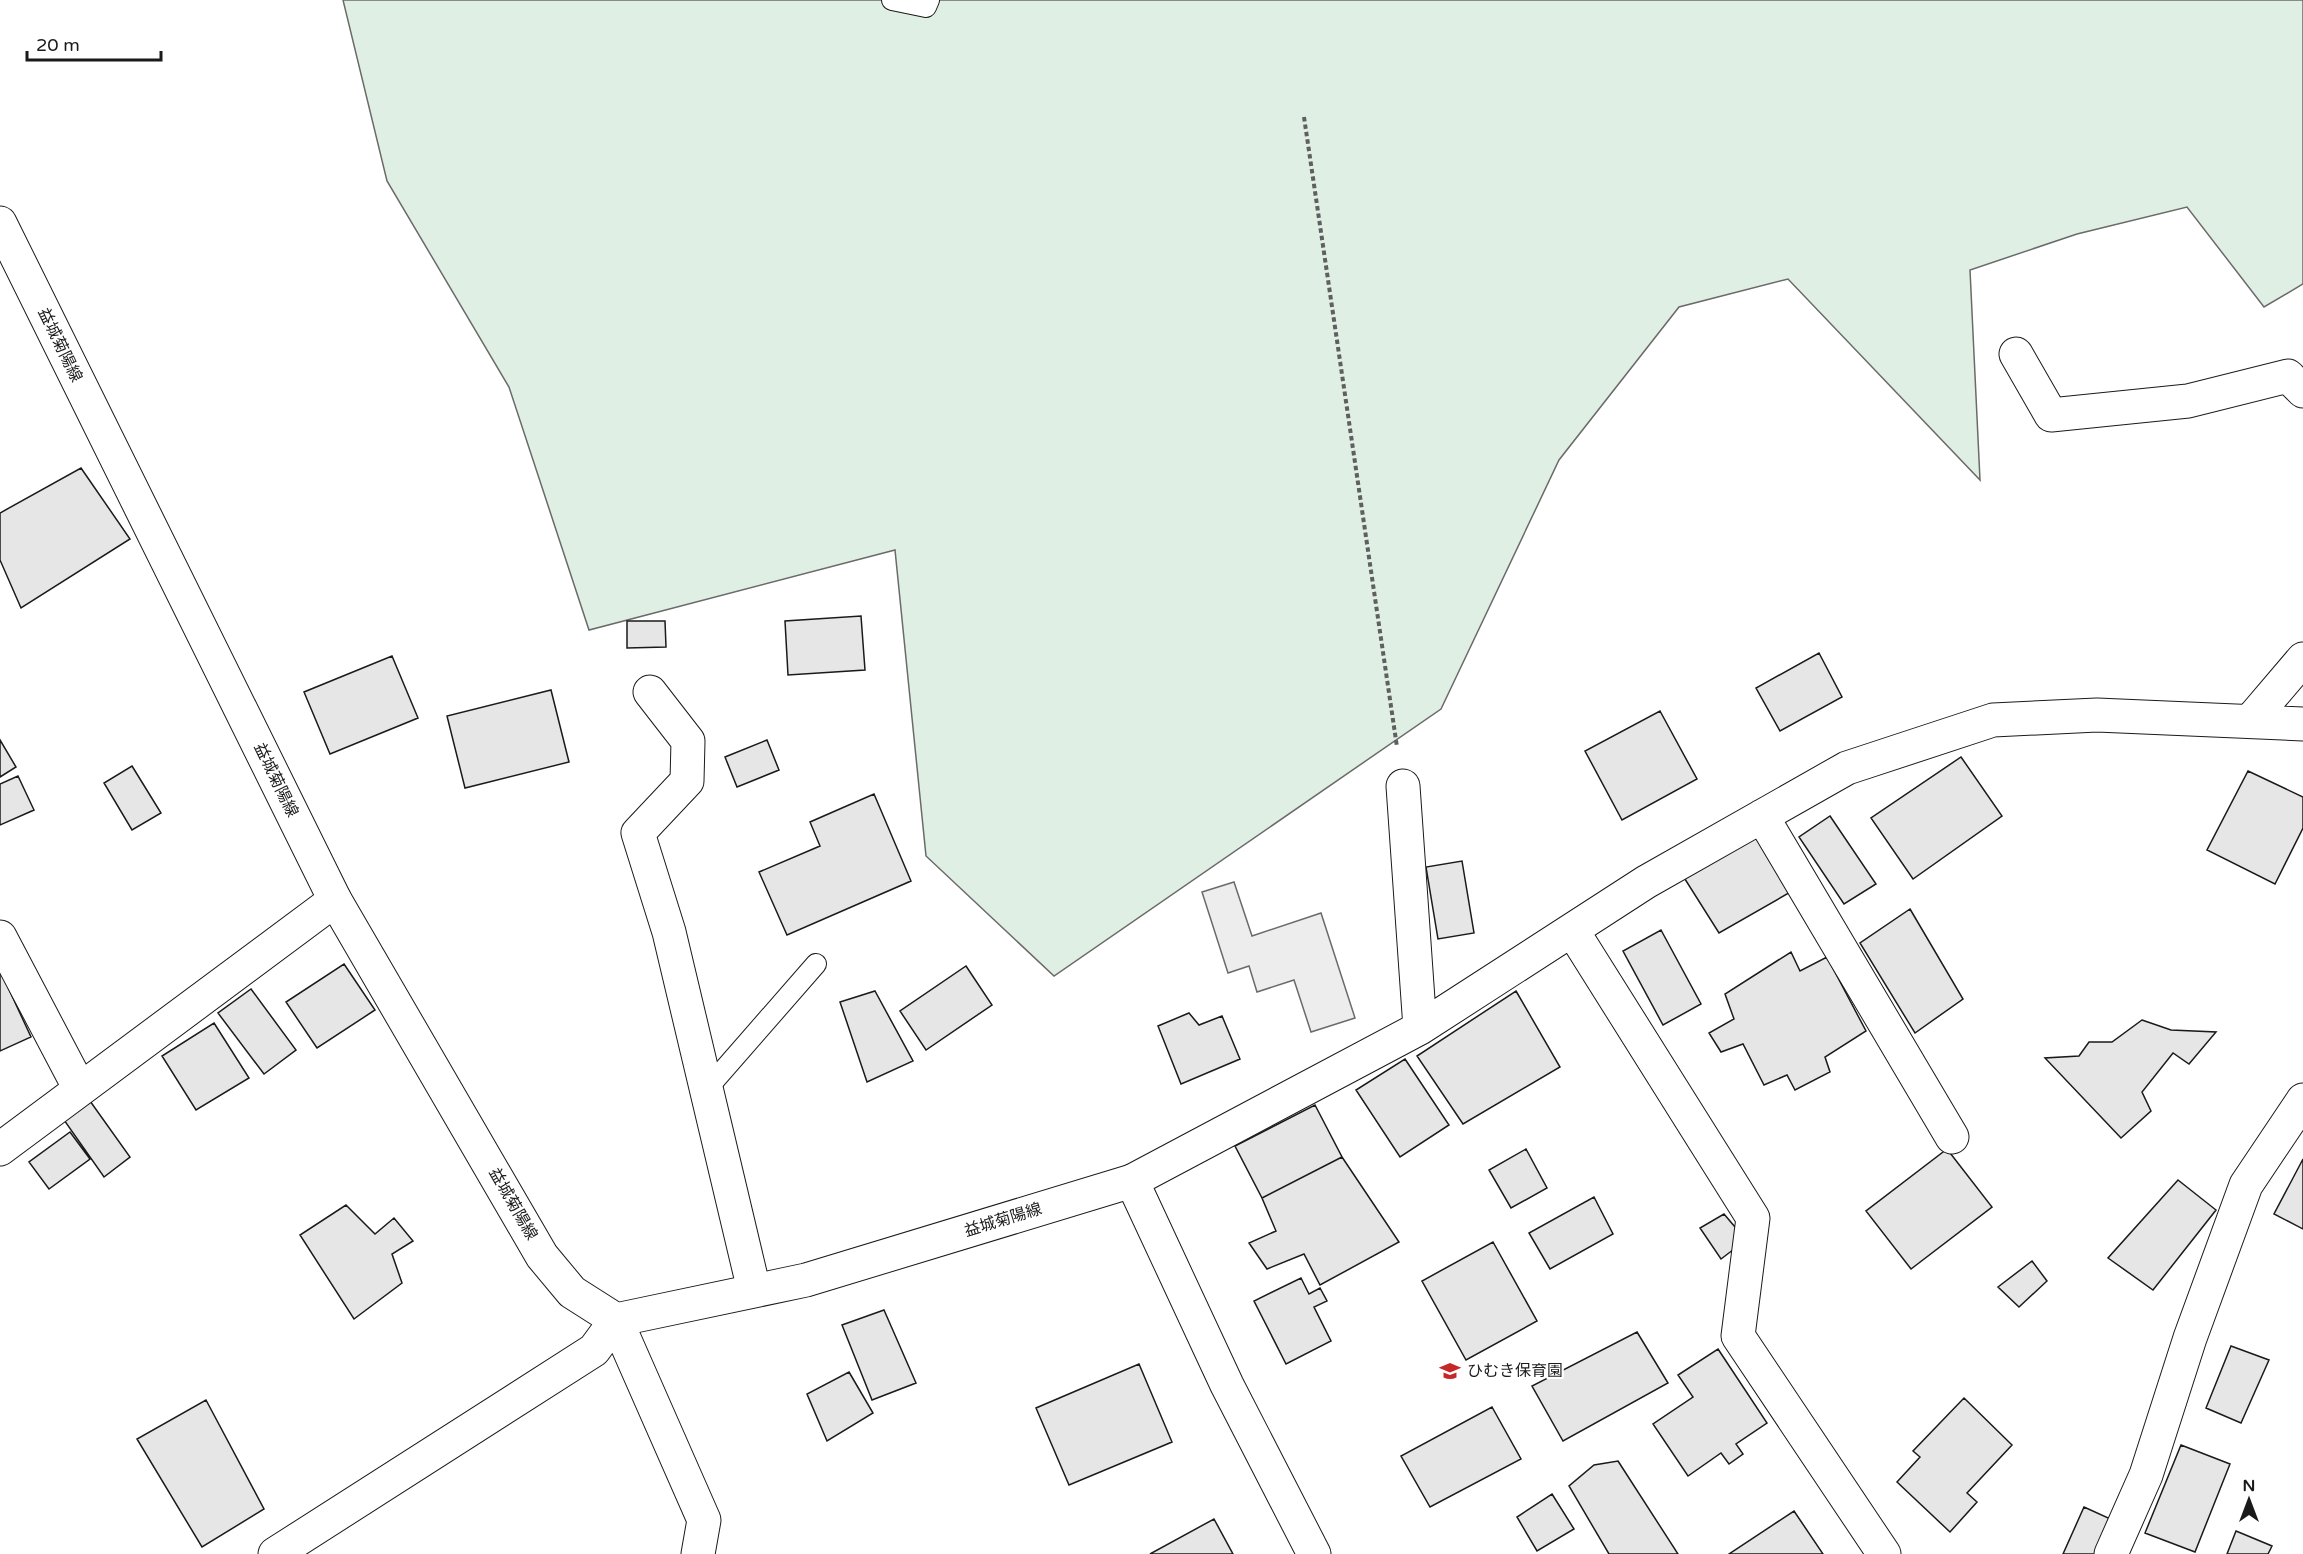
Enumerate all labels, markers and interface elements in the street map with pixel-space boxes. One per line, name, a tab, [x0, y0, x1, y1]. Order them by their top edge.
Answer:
scale bar	[27, 24, 160, 62]
text: 20 m	[36, 34, 80, 56]
street label: 益城菊陽線	[33, 305, 87, 385]
street label: 益城菊陽線	[249, 740, 303, 820]
street label: 益城菊陽線	[484, 1164, 542, 1244]
street label: 益城菊陽線	[962, 1199, 1044, 1241]
school or university icon: ひむき保育園	[1438, 1359, 1462, 1383]
place label: ひむき保育園	[1467, 1361, 1563, 1381]
north arrow	[2219, 1470, 2279, 1530]
text: N	[2243, 1476, 2255, 1496]

